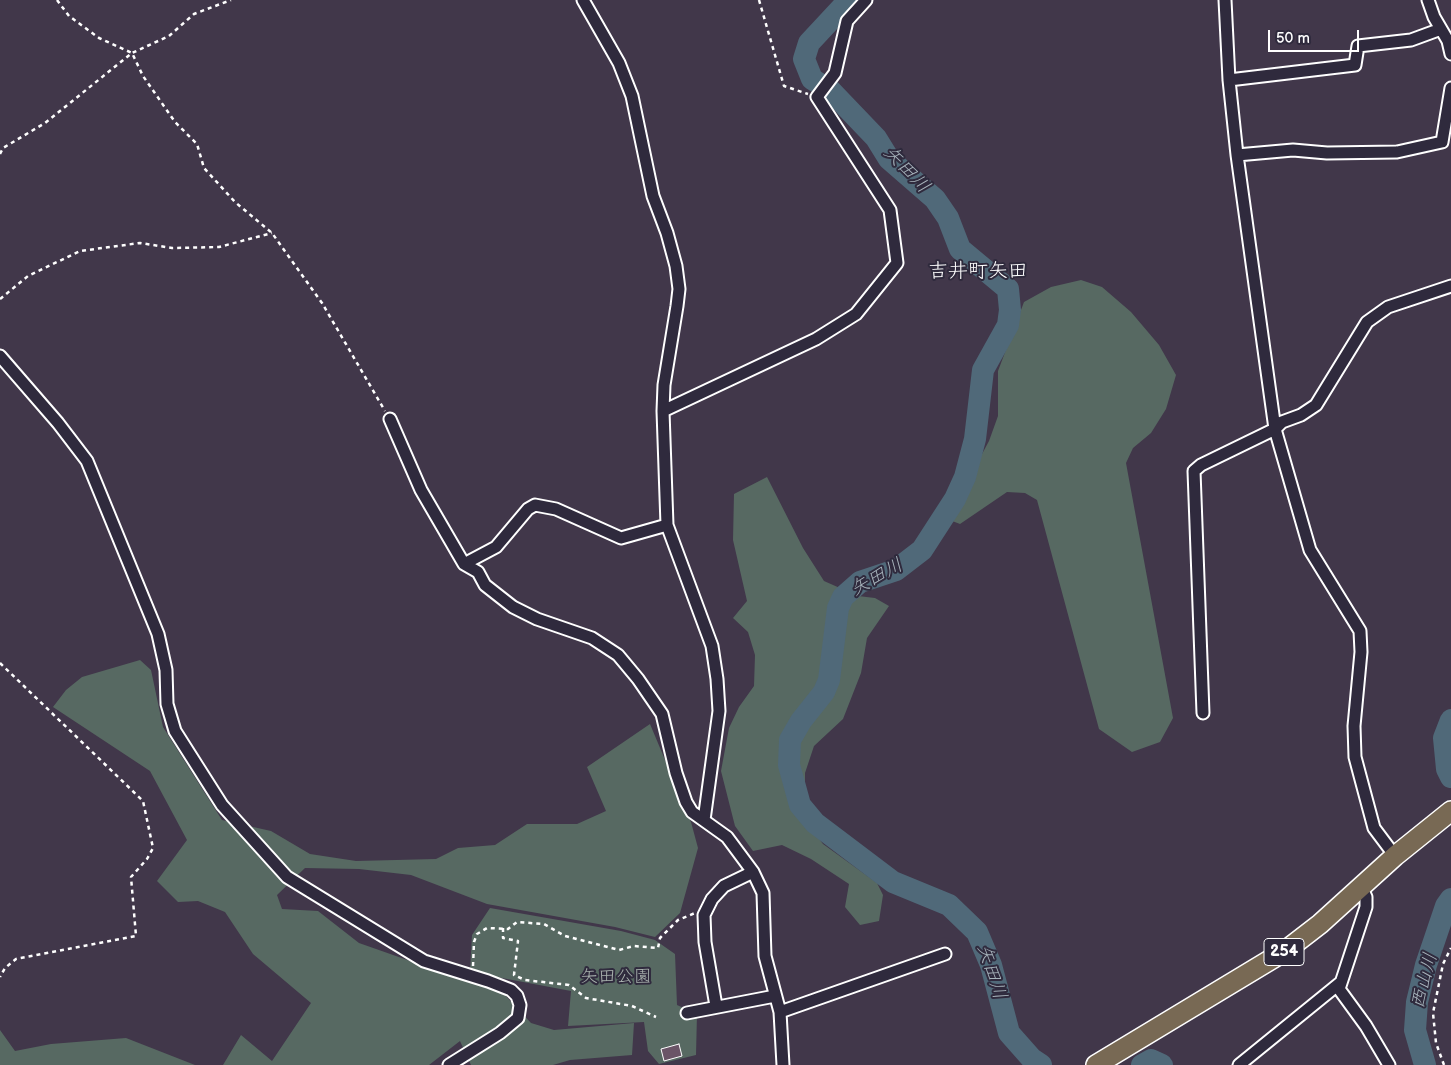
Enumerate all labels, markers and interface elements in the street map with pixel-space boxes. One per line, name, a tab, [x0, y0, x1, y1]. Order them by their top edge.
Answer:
scale bar	[1271, 20, 1362, 52]
text: 50 m	[1276, 29, 1310, 48]
water label: 矢田川	[878, 142, 934, 198]
district label: 吉井町矢田	[928, 260, 1028, 284]
water label: 矢田川	[847, 554, 907, 602]
road number: 254	[1264, 939, 1304, 966]
water label: 矢田川	[971, 941, 1011, 1003]
water label: 西山川	[1407, 951, 1443, 1011]
park label: 矢田公園	[580, 966, 652, 988]

